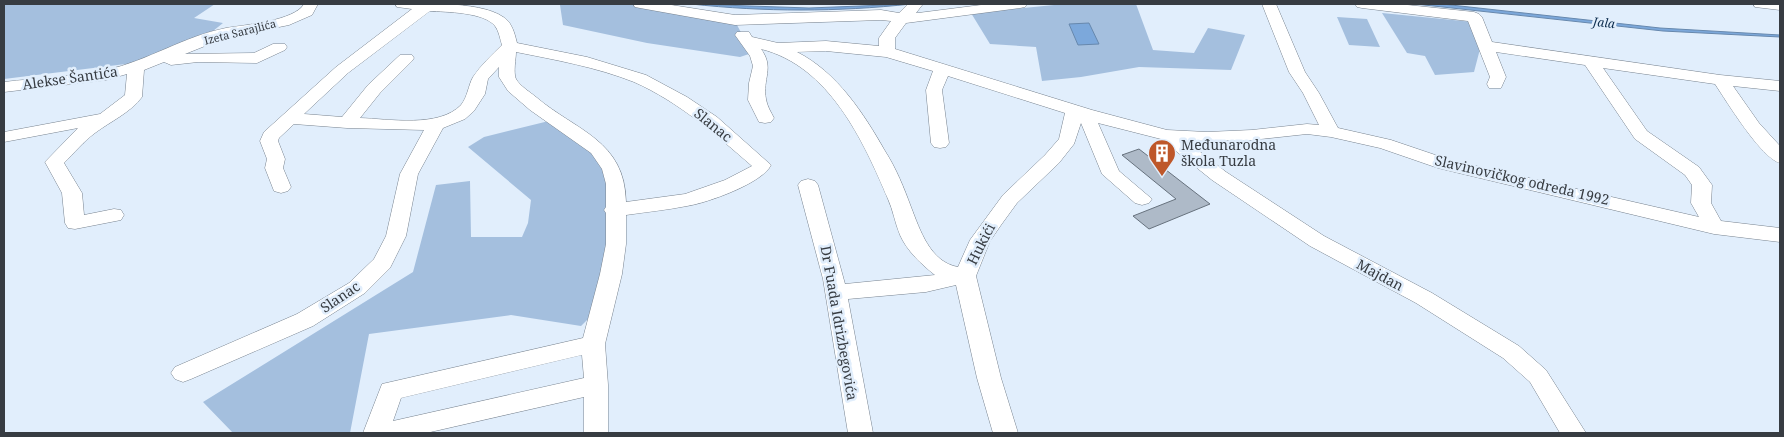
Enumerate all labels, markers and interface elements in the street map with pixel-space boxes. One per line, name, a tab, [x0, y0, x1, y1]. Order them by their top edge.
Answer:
water label: Jala	[1590, 13, 1616, 32]
street label: Izeta Sarajlića	[202, 15, 277, 48]
street label: Alekse Šantića	[21, 61, 119, 94]
street label: Slanac	[690, 103, 736, 146]
place label: Međunarodna škola Tuzla	[1181, 135, 1276, 170]
building icon: Međunarodna škola Tuzla	[1147, 138, 1177, 177]
street label: Slavinovičkog odreda 1992	[1433, 150, 1611, 209]
street label: Hukići	[962, 219, 999, 268]
street label: Dr Fuada Idrizbegovića	[817, 244, 862, 402]
street label: Majdan	[1353, 254, 1407, 295]
street label: Slanac	[316, 276, 363, 317]

